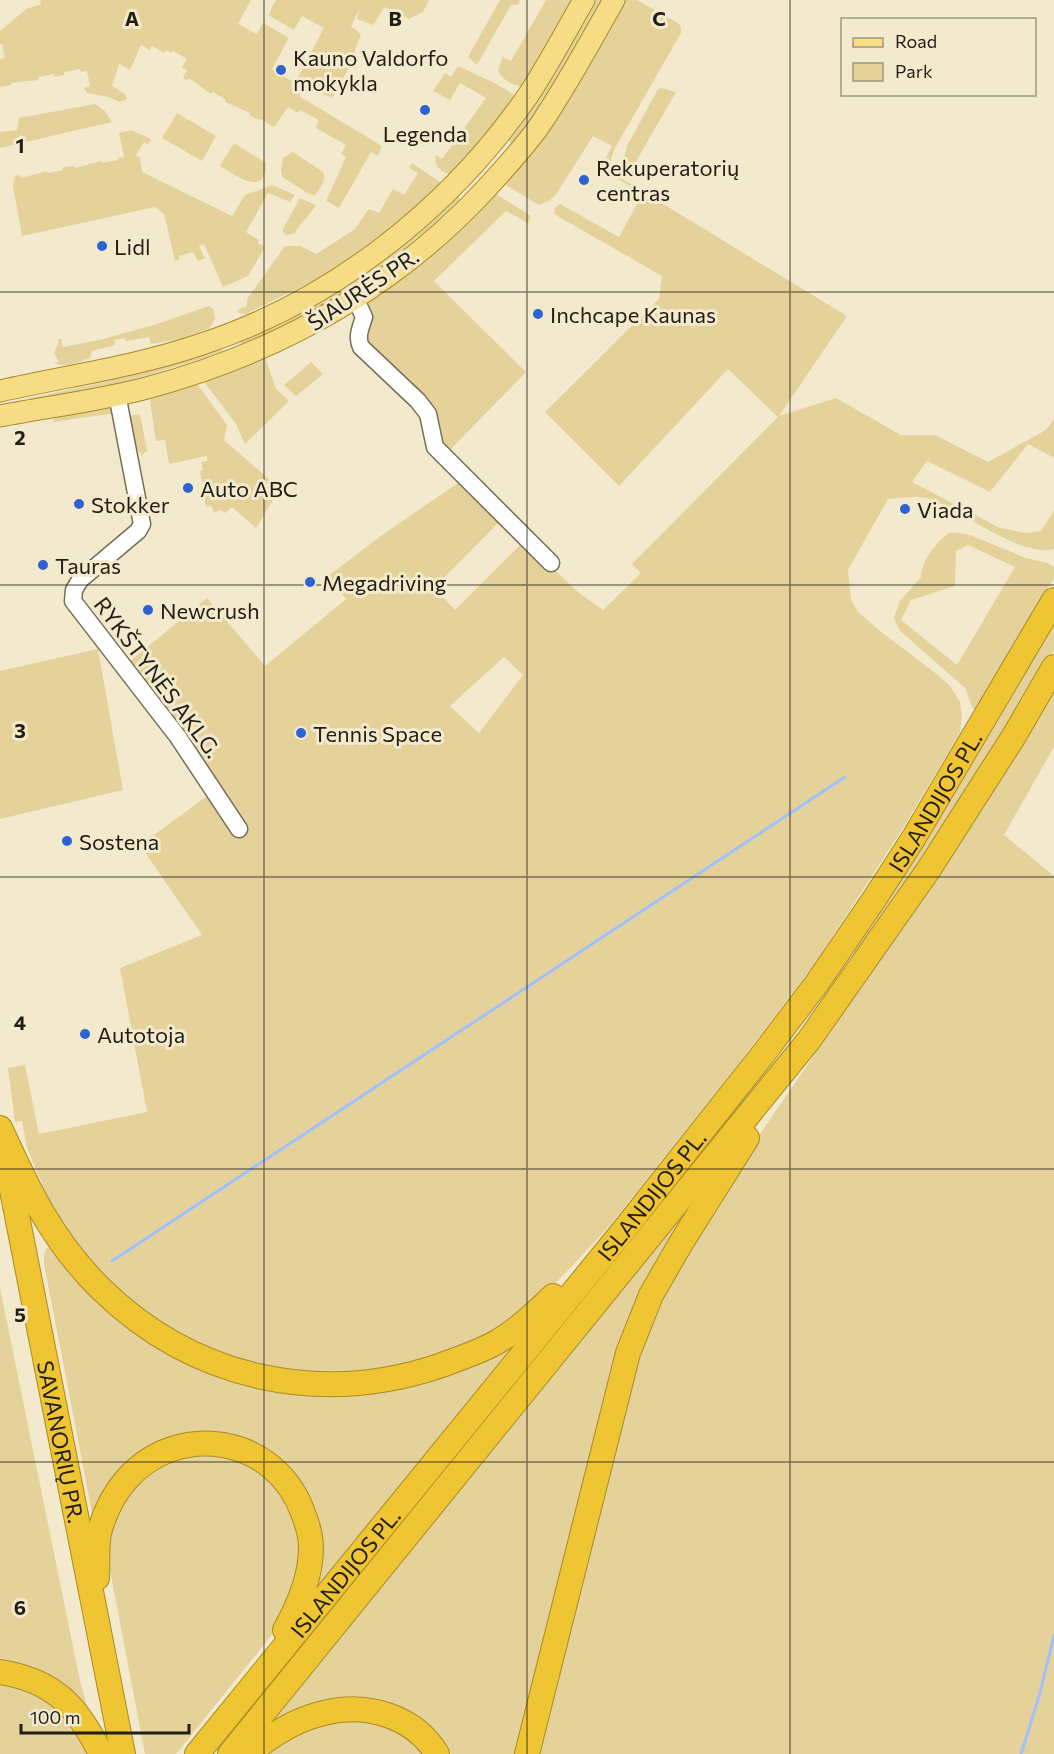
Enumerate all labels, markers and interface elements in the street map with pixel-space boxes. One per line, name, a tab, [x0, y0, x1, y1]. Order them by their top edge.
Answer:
text: A	[125, 6, 139, 30]
text: B	[388, 6, 402, 30]
text: C	[652, 6, 666, 30]
legend	[841, 18, 1036, 96]
text: Road	[895, 30, 937, 52]
place label: Kauno Valdorfo mokykla	[293, 44, 449, 96]
text: Park	[895, 60, 933, 82]
marker: Kauno Valdorfo mokykla	[274, 63, 288, 77]
marker: Legenda	[418, 103, 432, 117]
place label: Legenda	[383, 120, 467, 147]
text: 1	[15, 133, 25, 157]
place label: Rekuperatorių centras	[596, 154, 739, 206]
marker: Rekuperatorių centras	[577, 173, 591, 187]
place label: Lidl	[114, 233, 151, 260]
marker: Lidl	[95, 239, 109, 253]
street label: ŠIAURĖS PR.	[302, 242, 424, 336]
place label: Inchcape Kaunas	[550, 301, 716, 328]
marker: Inchcape Kaunas	[531, 307, 545, 321]
text: 2	[14, 425, 26, 449]
place label: Auto ABC	[200, 475, 298, 502]
marker: Auto ABC	[181, 481, 195, 495]
place label: Stokker	[91, 491, 170, 518]
place label: Viada	[917, 496, 973, 523]
marker: Stokker	[72, 497, 86, 511]
marker: Viada	[898, 502, 912, 516]
place label: Tauras	[55, 552, 121, 579]
marker: Tauras	[36, 558, 50, 572]
place label: Megadriving	[322, 569, 447, 596]
marker: Megadriving	[303, 575, 317, 589]
street label: RYKŠTYNĖS AKLG.	[89, 591, 227, 763]
place label: Newcrush	[160, 597, 260, 624]
marker: Newcrush	[141, 603, 155, 617]
text: 3	[14, 718, 26, 742]
place label: Tennis Space	[313, 720, 442, 747]
marker: Tennis Space	[294, 726, 308, 740]
street label: ISLANDIJOS PL.	[882, 726, 987, 877]
place label: Sostena	[79, 828, 159, 855]
marker: Sostena	[60, 834, 74, 848]
text: 4	[14, 1010, 26, 1034]
place label: Autotoja	[97, 1021, 185, 1048]
marker: Autotoja	[78, 1027, 92, 1041]
street label: ISLANDIJOS PL.	[591, 1125, 711, 1266]
text: 5	[14, 1302, 26, 1326]
street label: SAVANORIŲ PR.	[32, 1358, 91, 1525]
street label: ISLANDIJOS PL.	[284, 1502, 405, 1643]
text: 6	[14, 1595, 26, 1619]
scale bar	[21, 1697, 189, 1735]
text: 100 m	[30, 1706, 80, 1728]

